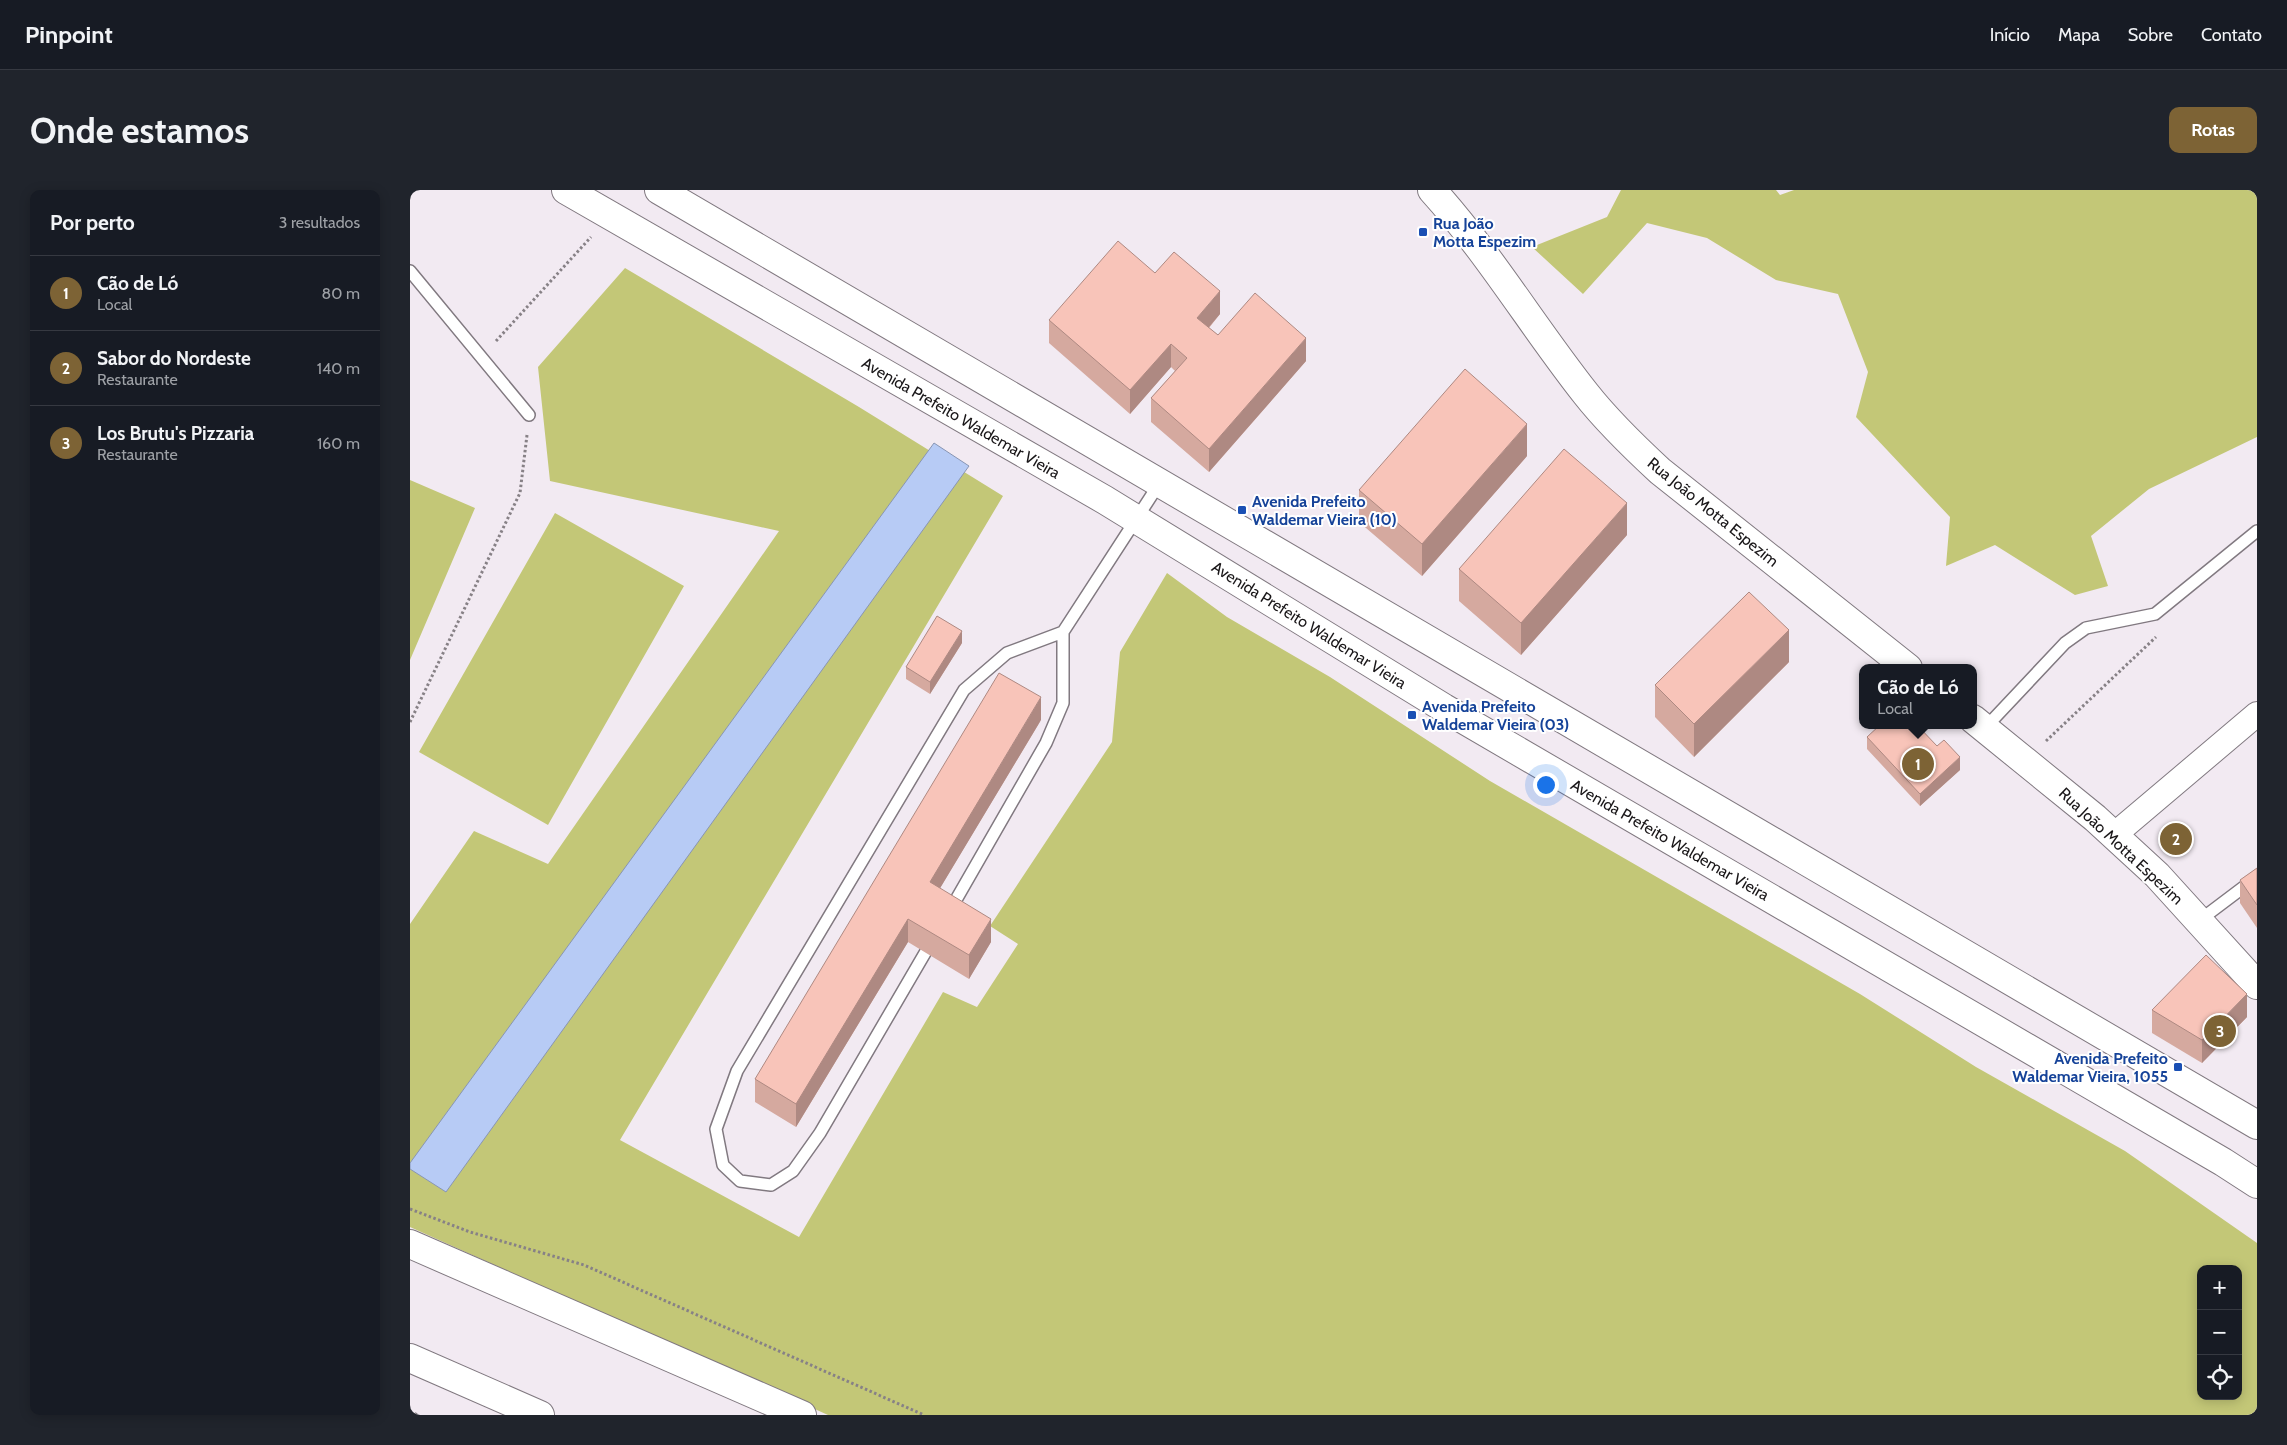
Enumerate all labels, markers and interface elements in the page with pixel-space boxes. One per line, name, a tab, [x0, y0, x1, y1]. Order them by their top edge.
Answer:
text: Pinpoint	[25, 20, 113, 49]
text: Início	[1990, 24, 2030, 46]
text: Mapa	[2058, 24, 2100, 46]
text: Sobre	[2128, 24, 2173, 46]
text: Contato	[2201, 24, 2262, 46]
button: Rotas	[2169, 107, 2257, 153]
text: Onde estamos	[30, 109, 249, 152]
text: Por perto	[50, 210, 135, 235]
text: 3 resultados	[279, 213, 360, 232]
place label: Rua João Motta Espezim	[1433, 214, 1536, 251]
marker: Rua João Motta Espezim	[1417, 226, 1429, 238]
text: Cão de Ló	[97, 272, 178, 295]
text: 1	[63, 284, 69, 303]
text: 80 m	[322, 284, 360, 303]
text: Local	[97, 295, 132, 314]
text: Sabor do Nordeste	[97, 347, 251, 370]
street label: Avenida Prefeito Waldemar Vieira	[859, 353, 1064, 483]
text: 2	[62, 359, 70, 378]
text: 140 m	[317, 359, 360, 378]
text: Restaurante	[97, 370, 178, 389]
text: Los Brutu's Pizzaria	[97, 422, 254, 445]
text: 3	[62, 434, 70, 453]
text: 160 m	[317, 434, 360, 453]
text: Restaurante	[97, 445, 178, 464]
street label: Rua João Motta Espezim	[1644, 453, 1782, 571]
place label: Avenida Prefeito Waldemar Vieira (10)	[1252, 492, 1397, 529]
marker: Avenida Prefeito Waldemar Vieira (10)	[1236, 504, 1248, 516]
street label: Avenida Prefeito Waldemar Vieira	[1208, 557, 1410, 693]
popup	[1859, 664, 1977, 729]
text: Cão de Ló	[1877, 676, 1959, 699]
place label: Avenida Prefeito Waldemar Vieira (03)	[1422, 697, 1569, 734]
text: Local	[1877, 699, 1913, 718]
marker: Avenida Prefeito Waldemar Vieira (03)	[1406, 709, 1418, 721]
pin: 1	[1902, 745, 1934, 783]
your location	[1533, 772, 1559, 798]
street label: Avenida Prefeito Waldemar Vieira	[1568, 775, 1773, 905]
street label: Rua João Motta Espezim	[2055, 784, 2187, 908]
pin: 2	[2160, 820, 2192, 858]
pin: 3	[2204, 1012, 2236, 1050]
place label: Avenida Prefeito Waldemar Vieira, 1055	[2012, 1049, 2168, 1086]
marker: Avenida Prefeito Waldemar Vieira, 1055	[2172, 1061, 2184, 1073]
map controls	[2197, 1265, 2242, 1400]
button: +	[2197, 1265, 2242, 1310]
button: −	[2197, 1310, 2242, 1355]
button: locate	[2197, 1355, 2242, 1400]

